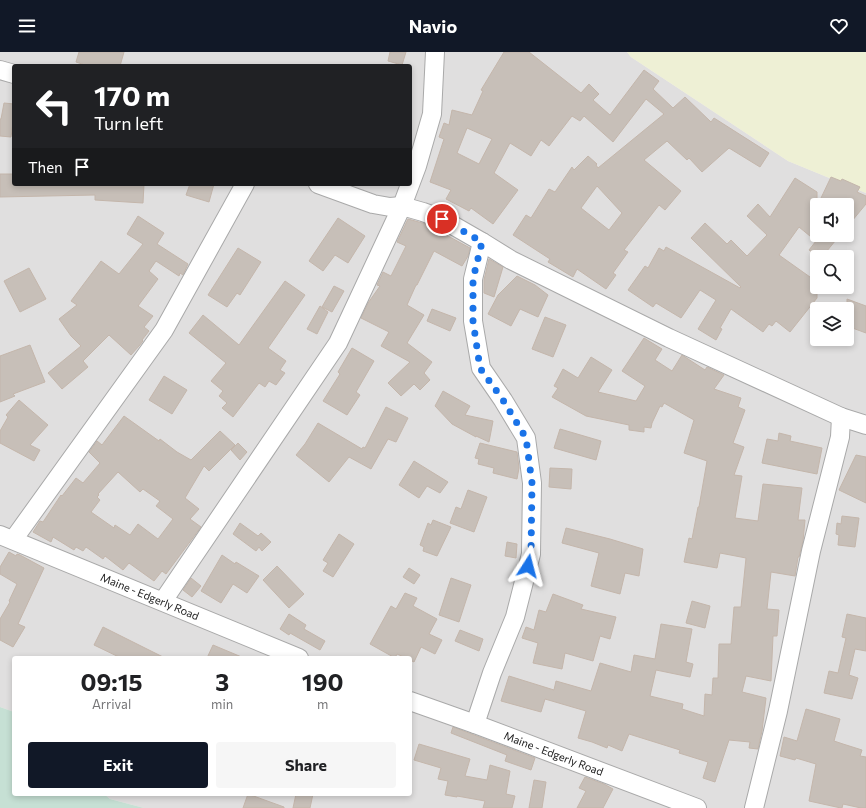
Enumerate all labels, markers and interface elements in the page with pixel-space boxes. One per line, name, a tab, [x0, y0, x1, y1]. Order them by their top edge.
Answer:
icon: menu	[16, 15, 38, 37]
text: Navio	[409, 15, 457, 37]
icon: heart	[828, 15, 850, 37]
text: 170 m	[94, 78, 170, 112]
icon: left	[28, 80, 80, 132]
text: Turn left	[94, 112, 163, 134]
icon: arrive	[71, 156, 93, 178]
text: Then	[28, 158, 63, 176]
map controls	[810, 198, 854, 346]
button: sound	[810, 198, 854, 242]
pin	[425, 202, 459, 236]
icon: arrive	[431, 208, 453, 230]
button: search	[810, 250, 854, 294]
button: layers	[810, 302, 854, 346]
position arrow	[507, 545, 549, 587]
street label: Maine - Edgerly Road	[99, 570, 201, 622]
text: 09:15	[81, 667, 143, 696]
text: 3	[215, 667, 229, 696]
text: 190	[302, 667, 343, 696]
text: Arrival	[92, 696, 131, 712]
text: min	[211, 696, 233, 712]
text: m	[317, 696, 328, 712]
street label: Maine - Edgerly Road	[502, 729, 605, 778]
button: Exit	[28, 742, 208, 788]
button: Share	[216, 742, 396, 788]

